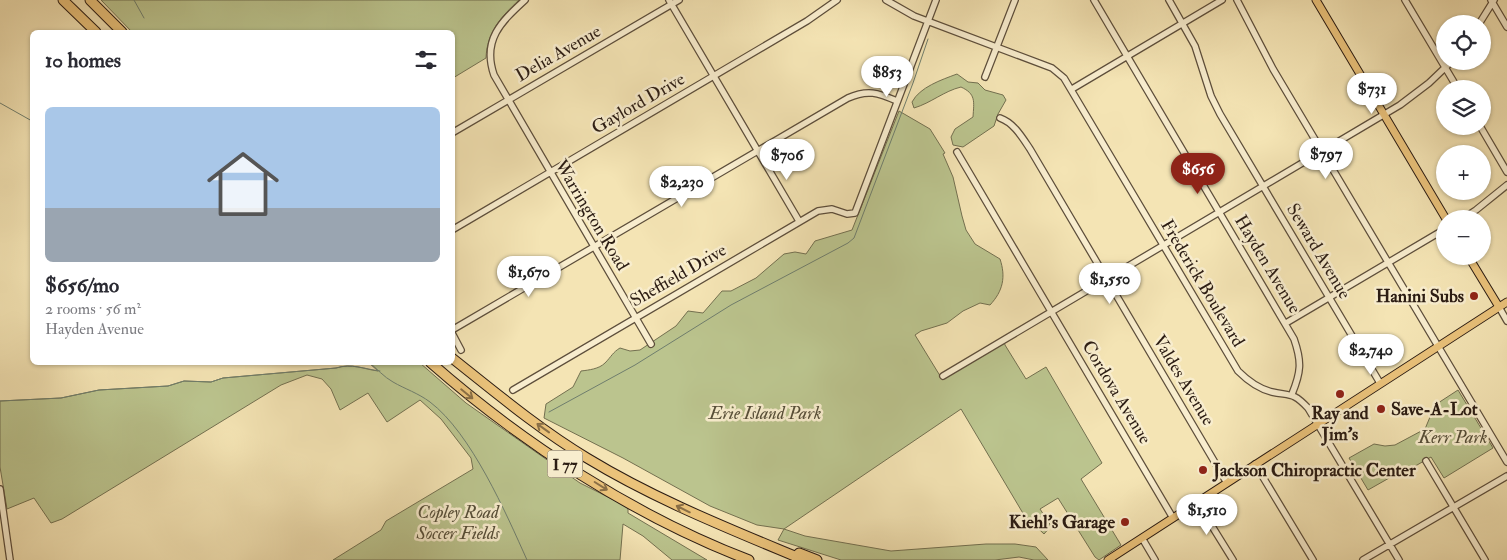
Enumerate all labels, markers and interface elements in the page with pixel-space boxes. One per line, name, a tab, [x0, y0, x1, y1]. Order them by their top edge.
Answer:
map controls	[1436, 15, 1491, 265]
button: locate	[1436, 15, 1491, 70]
street label: Delia Avenue	[511, 20, 605, 87]
icon: filters	[412, 46, 440, 74]
text: 10 homes	[45, 47, 121, 74]
pin: $853	[857, 56, 917, 98]
text: $853	[872, 62, 902, 82]
street label: Gaylord Drive	[588, 67, 689, 139]
pin: $731	[1342, 72, 1402, 115]
text: $731	[1358, 79, 1386, 99]
button: layers	[1436, 80, 1491, 135]
pin: $706	[757, 138, 817, 181]
pin: $797	[1296, 138, 1356, 180]
icon: home	[198, 139, 288, 229]
text: $797	[1310, 144, 1342, 164]
text: $706	[771, 145, 803, 165]
button: +	[1436, 145, 1491, 200]
pin: $656	[1168, 152, 1228, 195]
street label: Warrington Road	[549, 155, 634, 275]
text: $656	[1182, 159, 1214, 179]
pin: $2,230	[641, 166, 723, 208]
text: $2,230	[660, 172, 704, 192]
street label: Seward Avenue	[1281, 199, 1356, 304]
button: −	[1436, 210, 1491, 265]
street label: Hayden Avenue	[1229, 211, 1306, 318]
street label: Frederick Boulevard	[1155, 215, 1250, 351]
street label: Sheffield Drive	[626, 238, 731, 312]
pin: $1,670	[488, 256, 570, 298]
text: $1,670	[508, 262, 550, 282]
pin: $1,550	[1069, 262, 1151, 305]
text: $1,550	[1090, 269, 1130, 289]
text: $656/mo	[45, 272, 119, 299]
place label: Hanini Subs	[1376, 285, 1464, 308]
marker: Hanini Subs	[1468, 290, 1480, 302]
text: 2 rooms · 56 m²	[45, 299, 141, 319]
text: Hayden Avenue	[45, 319, 144, 339]
street label: Valdes Avenue	[1148, 331, 1220, 430]
pin: $2,740	[1330, 334, 1412, 376]
street label: Cordova Avenue	[1077, 336, 1157, 449]
text: $2,740	[1349, 340, 1393, 360]
marker: Ray and Jim's	[1334, 388, 1346, 400]
one-way arrow	[460, 389, 473, 400]
place label: Save-A-Lot	[1391, 398, 1478, 421]
park label: Erie Island Park	[708, 402, 821, 425]
place label: Ray and Jim's	[1311, 402, 1369, 446]
marker: Save-A-Lot	[1375, 403, 1387, 415]
one-way arrow	[537, 423, 550, 434]
park label: Kerr Park	[1417, 426, 1488, 449]
road number: I 77	[548, 450, 582, 478]
place label: Jackson Chiropractic Center	[1212, 459, 1416, 482]
marker: Jackson Chiropractic Center	[1197, 464, 1209, 476]
one-way arrow	[593, 482, 607, 492]
pin: $1,510	[1166, 494, 1248, 536]
text: $1,510	[1187, 500, 1227, 520]
park label: Copley Road Soccer Fields	[415, 501, 501, 545]
one-way arrow	[676, 504, 691, 514]
place label: Kiehl's Garage	[1009, 511, 1115, 534]
marker: Kiehl's Garage	[1119, 516, 1131, 528]

